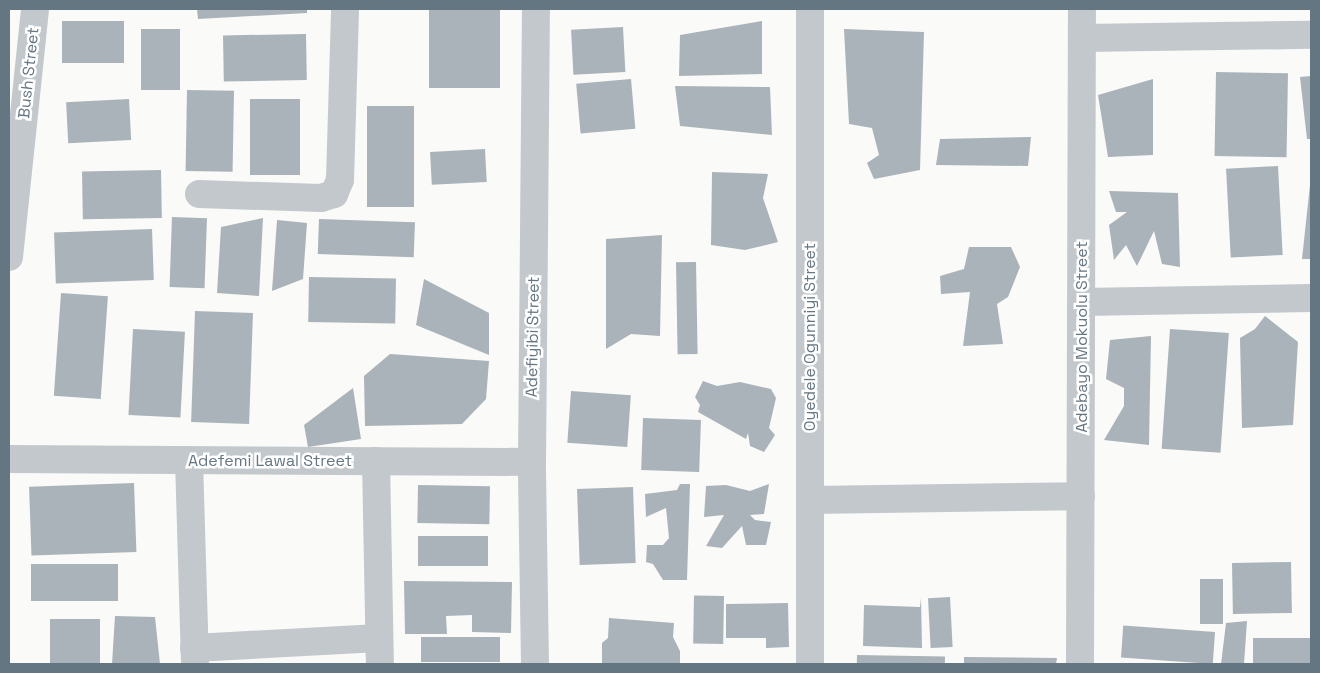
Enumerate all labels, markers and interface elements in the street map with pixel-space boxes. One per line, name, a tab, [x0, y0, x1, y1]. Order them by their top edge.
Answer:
street label: Bush Street	[15, 26, 43, 120]
street label: Adebayo Mokuolu Street	[1072, 241, 1092, 433]
street label: Oyedele Ogunniyi Street	[800, 243, 820, 431]
street label: Adefiyibi Street	[522, 276, 544, 398]
street label: Adefemi Lawal Street	[188, 451, 352, 471]

